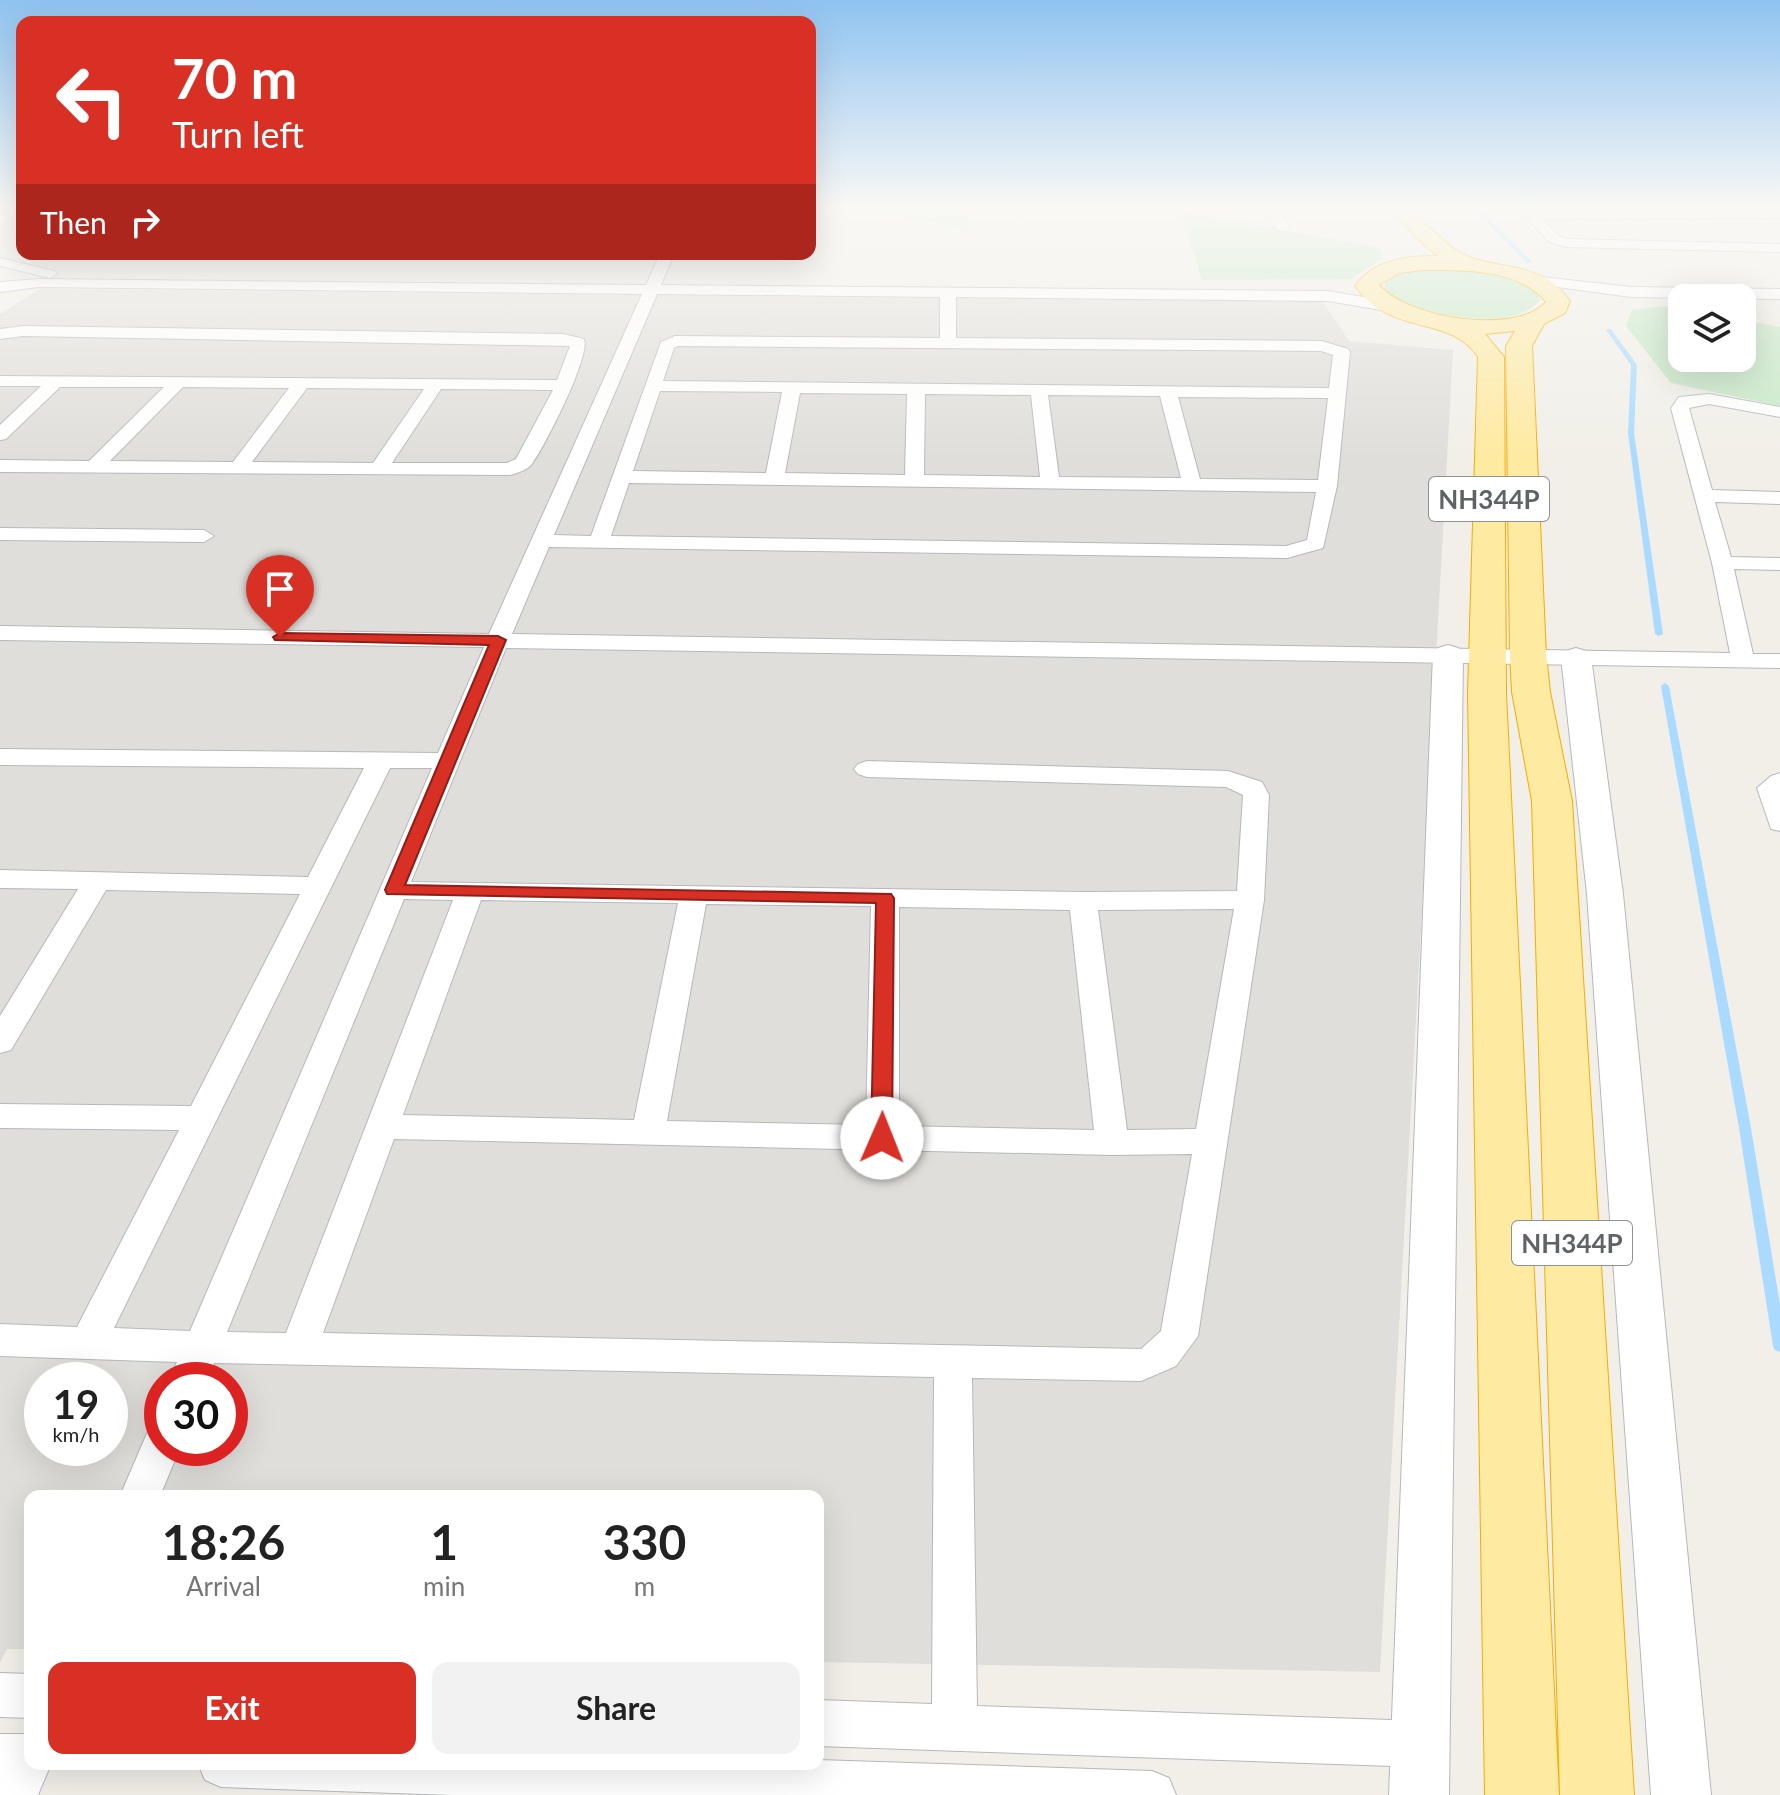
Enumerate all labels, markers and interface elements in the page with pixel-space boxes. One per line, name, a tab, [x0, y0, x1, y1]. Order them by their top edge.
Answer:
text: 70 m	[172, 44, 297, 111]
icon: left	[40, 48, 144, 152]
text: Turn left	[172, 112, 304, 156]
icon: right	[123, 200, 167, 244]
text: Then	[40, 204, 107, 240]
map controls	[1668, 284, 1756, 372]
button: layers	[1668, 284, 1756, 372]
road number: NH344P	[1429, 477, 1549, 521]
pin	[246, 555, 314, 637]
icon: arrive	[258, 567, 302, 611]
position arrow	[840, 1096, 924, 1180]
road number: NH344P	[1512, 1221, 1632, 1265]
speed limit sign: 30	[144, 1362, 248, 1466]
text: 19	[53, 1380, 99, 1428]
text: km/h	[53, 1422, 99, 1446]
text: 18:26	[162, 1513, 285, 1570]
text: 1	[430, 1513, 458, 1570]
text: 330	[603, 1513, 686, 1570]
text: Arrival	[186, 1570, 261, 1602]
text: min	[423, 1570, 465, 1602]
text: m	[634, 1570, 655, 1602]
button: Exit	[48, 1662, 416, 1754]
button: Share	[432, 1662, 800, 1754]

